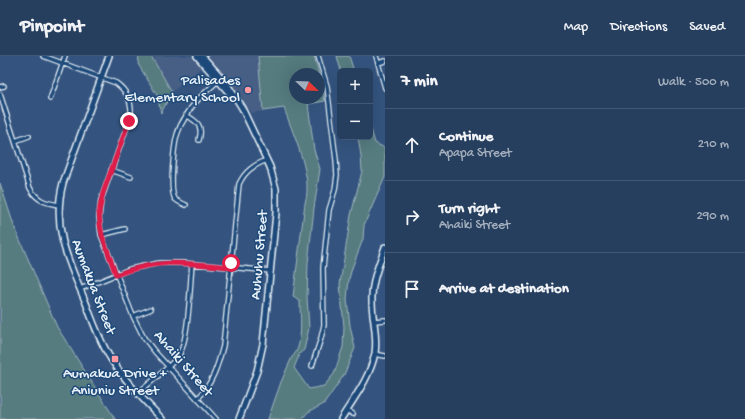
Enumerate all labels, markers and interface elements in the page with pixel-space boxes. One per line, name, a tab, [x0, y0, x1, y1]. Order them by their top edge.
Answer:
text: Pinpoint	[20, 16, 84, 39]
text: Map	[564, 19, 588, 36]
text: Directions	[610, 19, 667, 36]
text: Saved	[689, 19, 725, 36]
north arrow	[289, 68, 325, 104]
map controls	[337, 68, 373, 140]
button: +	[337, 68, 373, 104]
place label: Palisades Elementary School	[124, 72, 240, 107]
text: 7 min	[401, 72, 438, 92]
text: Walk · 500 m	[658, 75, 729, 90]
marker: Palisades Elementary School	[243, 85, 253, 95]
button: −	[337, 104, 373, 140]
route end	[120, 112, 138, 130]
text: Continue	[439, 128, 493, 146]
icon: ahead	[401, 134, 423, 156]
text: 210 m	[698, 137, 729, 152]
text: Apapa Street	[439, 146, 512, 161]
text: Turn right	[439, 200, 499, 218]
icon: right	[401, 206, 423, 228]
street label: Auhuhu Street	[247, 208, 273, 300]
text: 290 m	[696, 209, 729, 224]
text: Ahaiki Street	[439, 218, 510, 233]
street label: Aumakua Street	[67, 237, 120, 339]
route start	[222, 254, 240, 272]
icon: arrive	[401, 278, 423, 300]
text: Arrive at destination	[439, 280, 569, 298]
street label: Ahaiki Street	[149, 327, 218, 402]
marker: Aumakua Drive + Aniuniu Street	[110, 354, 120, 364]
place label: Aumakua Drive + Aniuniu Street	[63, 365, 168, 400]

